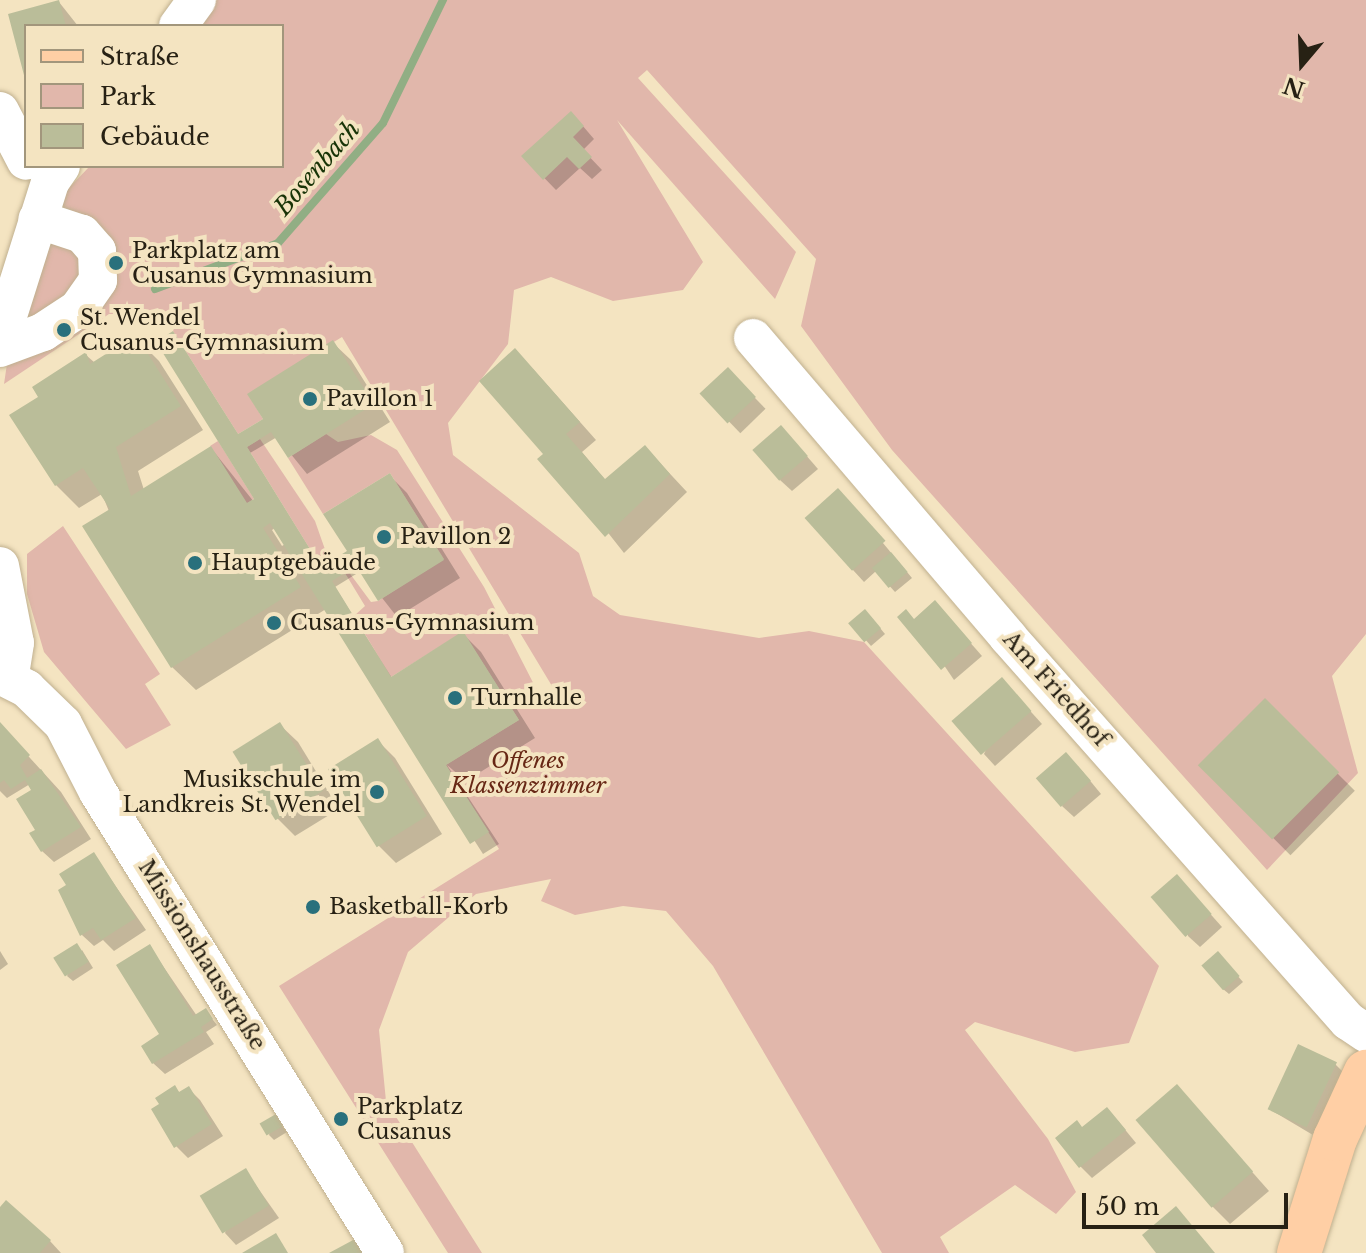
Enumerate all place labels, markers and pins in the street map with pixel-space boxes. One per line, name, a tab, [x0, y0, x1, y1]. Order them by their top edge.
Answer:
place label: Parkplatz am Cusanus Gymnasium	[132, 237, 372, 288]
marker: Parkplatz am Cusanus Gymnasium	[107, 254, 125, 272]
place label: St. Wendel Cusanus-Gymnasium	[80, 304, 324, 356]
marker: St. Wendel Cusanus-Gymnasium	[55, 321, 73, 339]
place label: Pavillon 1	[326, 386, 433, 412]
marker: Pavillon 1	[301, 390, 319, 408]
place label: Pavillon 2	[400, 524, 511, 550]
marker: Pavillon 2	[375, 528, 393, 546]
place label: Hauptgebäude	[211, 550, 376, 576]
marker: Hauptgebäude	[186, 554, 204, 572]
place label: Cusanus-Gymnasium	[290, 610, 534, 636]
marker: Cusanus-Gymnasium	[265, 614, 283, 632]
place label: Turnhalle	[471, 685, 582, 711]
marker: Turnhalle	[446, 689, 464, 707]
place label: Musikschule im Landkreis St. Wendel	[122, 766, 361, 818]
marker: Musikschule im Landkreis St. Wendel	[368, 783, 386, 801]
place label: Basketball-Korb	[329, 894, 508, 920]
marker: Basketball-Korb	[304, 898, 322, 916]
place label: Parkplatz Cusanus	[357, 1093, 463, 1144]
marker: Parkplatz Cusanus	[332, 1110, 350, 1128]

